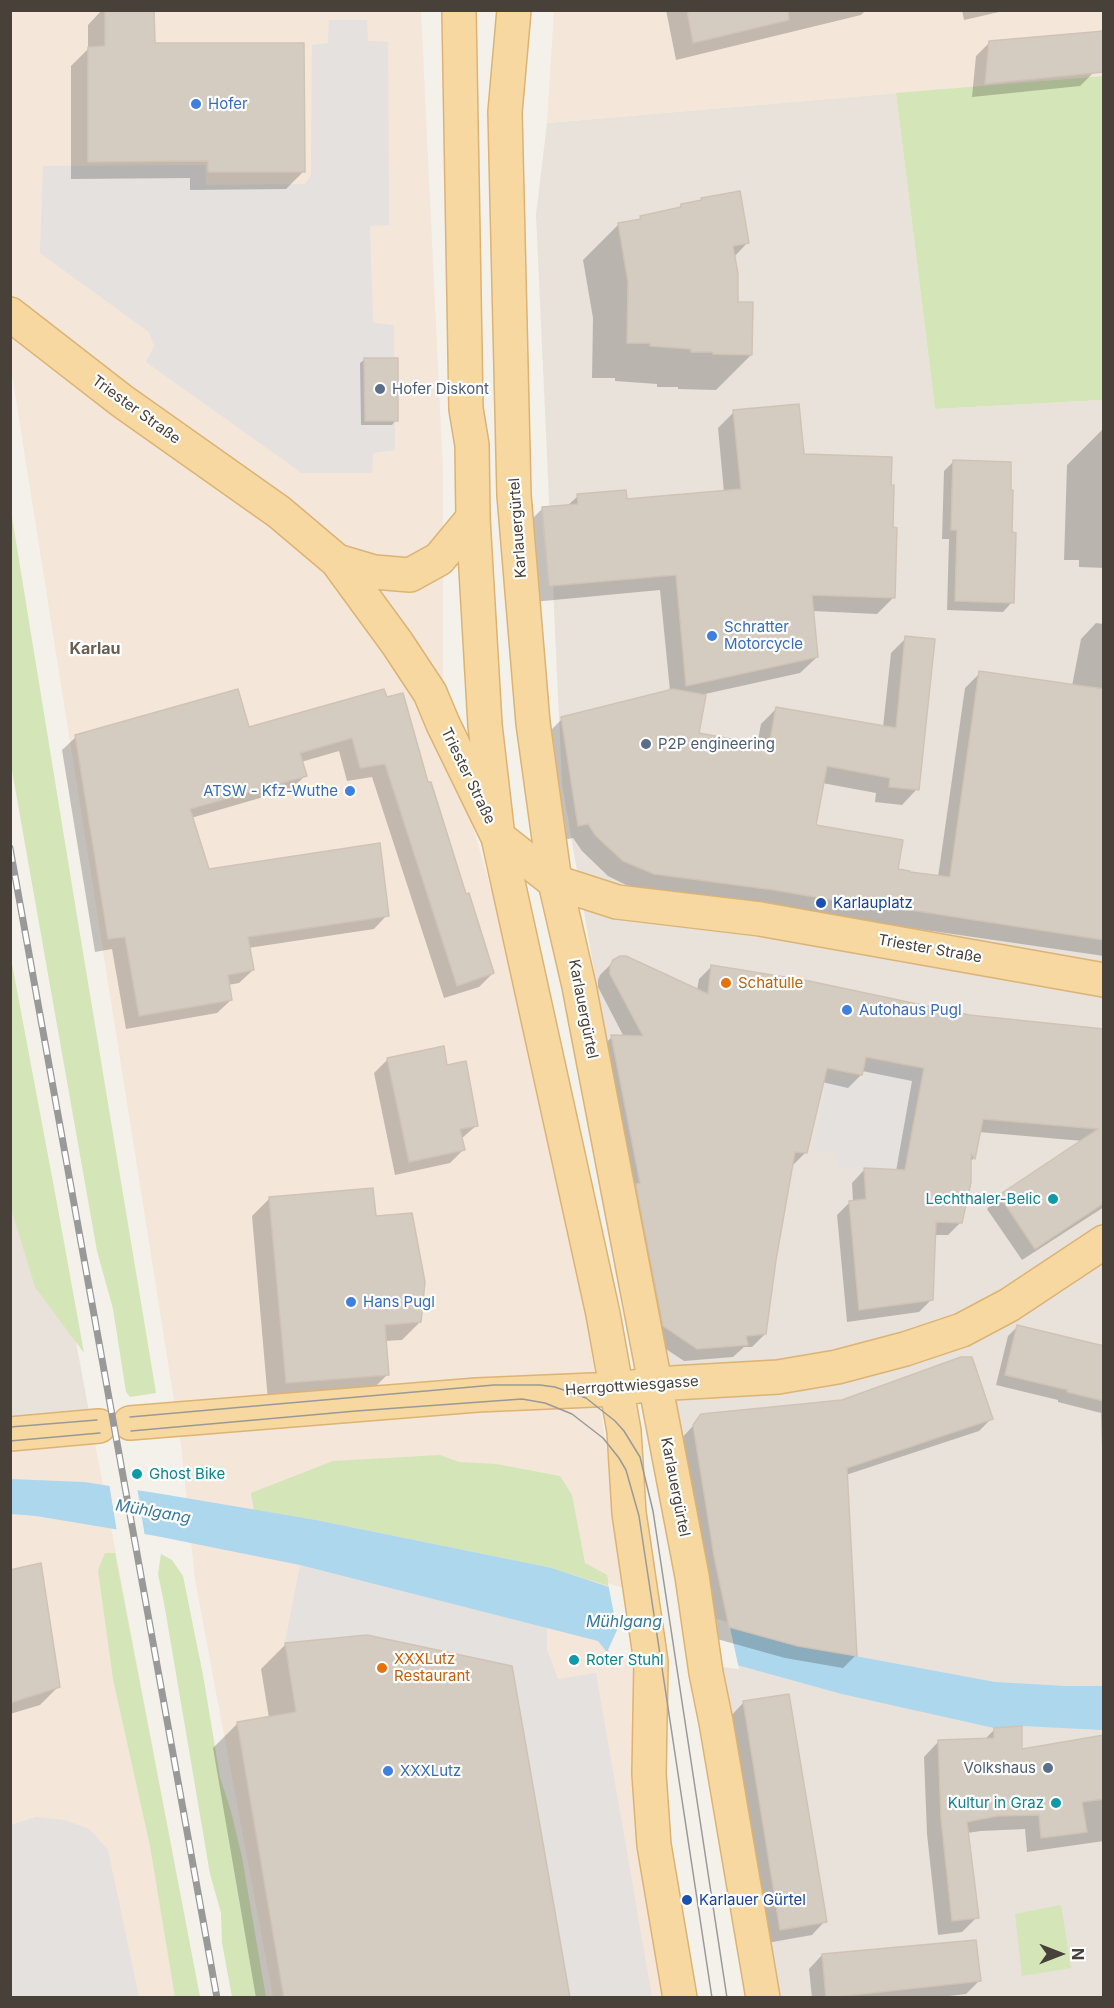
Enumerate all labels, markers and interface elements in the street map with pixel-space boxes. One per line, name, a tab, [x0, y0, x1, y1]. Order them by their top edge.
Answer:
place label: Hofer	[208, 95, 248, 113]
marker: Hofer	[189, 97, 203, 111]
street label: Triester Straße	[88, 372, 184, 448]
place label: Hofer Diskont	[392, 380, 489, 398]
marker: Hofer Diskont	[373, 382, 387, 396]
street label: Karlauergürtel	[506, 477, 530, 579]
place label: Schratter Motorcycle	[724, 618, 803, 653]
marker: Schratter Motorcycle	[705, 629, 719, 643]
district label: Karlau	[69, 639, 121, 659]
street label: Triester Straße	[437, 725, 499, 827]
place label: P2P engineering	[658, 735, 775, 753]
marker: P2P engineering	[639, 737, 653, 751]
place label: ATSW - Kfz-Wuthe	[203, 782, 338, 800]
marker: ATSW - Kfz-Wuthe	[343, 784, 357, 798]
place label: Karlauplatz	[833, 894, 913, 912]
marker: Karlauplatz	[814, 896, 828, 910]
street label: Triester Straße	[877, 931, 983, 967]
street label: Karlauergürtel	[565, 958, 601, 1060]
place label: Schatulle	[738, 974, 803, 992]
marker: Schatulle	[719, 976, 733, 990]
place label: Autohaus Pugl	[859, 1001, 962, 1019]
marker: Autohaus Pugl	[840, 1003, 854, 1017]
place label: Lechthaler-Belic	[925, 1190, 1041, 1208]
marker: Lechthaler-Belic	[1046, 1192, 1060, 1206]
place label: Hans Pugl	[363, 1293, 435, 1311]
marker: Hans Pugl	[344, 1295, 358, 1309]
street label: Herrgottwiesgasse	[565, 1372, 699, 1400]
street label: Karlauergürtel	[657, 1436, 693, 1538]
place label: Ghost Bike	[149, 1465, 225, 1483]
marker: Ghost Bike	[130, 1467, 144, 1481]
water label: Mühlgang	[114, 1496, 192, 1528]
water label: Mühlgang	[586, 1612, 662, 1632]
place label: XXXLutz Restaurant	[394, 1650, 470, 1685]
place label: Roter Stuhl	[586, 1651, 664, 1669]
marker: Roter Stuhl	[567, 1653, 581, 1667]
marker: XXXLutz Restaurant	[375, 1661, 389, 1675]
place label: Volkshaus	[964, 1759, 1036, 1777]
marker: Volkshaus	[1041, 1761, 1055, 1775]
place label: XXXLutz	[400, 1762, 461, 1780]
marker: XXXLutz	[381, 1764, 395, 1778]
place label: Kultur in Graz	[948, 1794, 1044, 1812]
marker: Kultur in Graz	[1049, 1796, 1063, 1810]
place label: Karlauer Gürtel	[699, 1891, 806, 1909]
marker: Karlauer Gürtel	[680, 1893, 694, 1907]
north arrow	[1030, 1924, 1090, 1984]
text: N	[1068, 1948, 1088, 1960]

